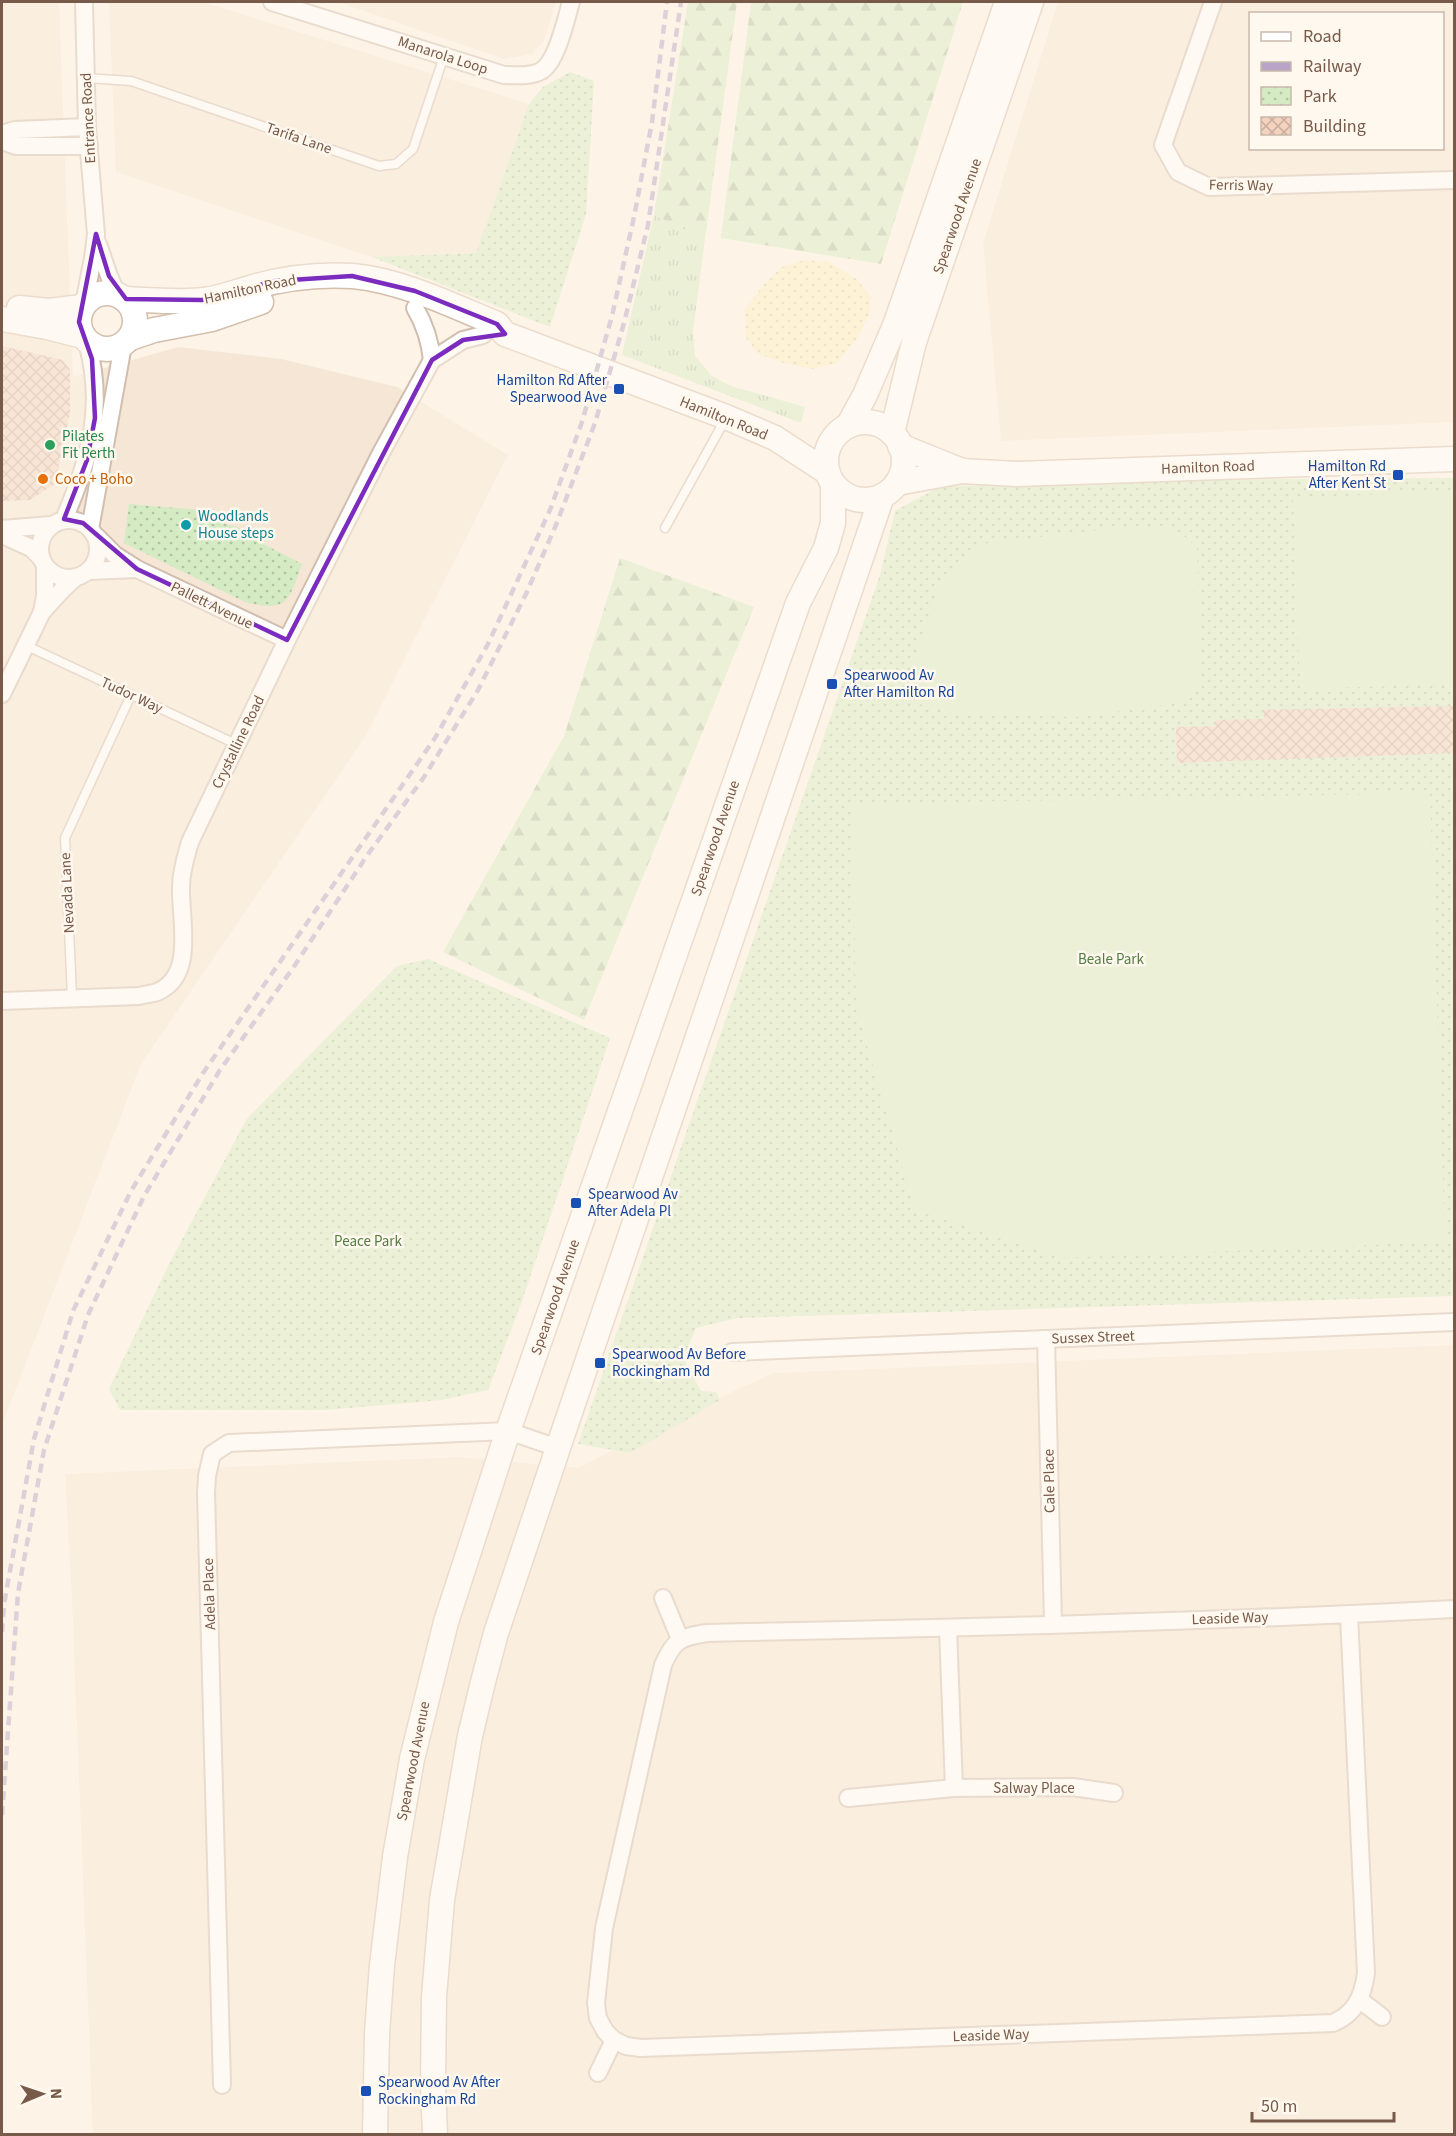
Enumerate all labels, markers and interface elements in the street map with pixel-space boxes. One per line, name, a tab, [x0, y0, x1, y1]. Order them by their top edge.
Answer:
legend	[1249, 12, 1444, 150]
text: Road	[1303, 24, 1342, 49]
street label: Manarola Loop	[395, 31, 491, 80]
text: Railway	[1303, 54, 1362, 79]
street label: Entrance Road	[76, 72, 101, 164]
text: Park	[1303, 84, 1337, 109]
text: Building	[1303, 114, 1366, 139]
street label: Tarifa Lane	[263, 117, 335, 160]
street label: Spearwood Avenue	[928, 155, 987, 277]
street label: Ferris Way	[1209, 174, 1273, 197]
street label: Hamilton Road	[202, 269, 298, 309]
place label: Hamilton Rd After Spearwood Ave	[496, 370, 608, 408]
marker: Hamilton Rd After Spearwood Ave	[612, 382, 626, 396]
street label: Hamilton Road	[676, 391, 771, 446]
place label: Pilates Fit Perth	[62, 426, 115, 464]
marker: Pilates Fit Perth	[43, 438, 57, 452]
street label: Hamilton Road	[1161, 455, 1255, 480]
place label: Hamilton Rd After Kent St	[1308, 456, 1386, 494]
marker: Hamilton Rd After Kent St	[1391, 468, 1405, 482]
place label: Coco + Boho	[55, 469, 133, 490]
marker: Coco + Boho	[36, 472, 50, 486]
place label: Woodlands House steps	[198, 506, 274, 544]
marker: Woodlands House steps	[179, 518, 193, 532]
street label: Pallett Avenue	[167, 576, 257, 634]
place label: Spearwood Av After Hamilton Rd	[844, 665, 955, 703]
street label: Tudor Way	[97, 672, 166, 719]
marker: Spearwood Av After Hamilton Rd	[825, 677, 839, 691]
street label: Crystalline Road	[207, 692, 270, 792]
street label: Spearwood Avenue	[686, 777, 745, 899]
street label: Nevada Lane	[55, 852, 80, 934]
park label: Beale Park	[1078, 949, 1145, 970]
place label: Spearwood Av After Adela Pl	[588, 1184, 678, 1222]
marker: Spearwood Av After Adela Pl	[569, 1196, 583, 1210]
park label: Peace Park	[334, 1231, 403, 1252]
street label: Spearwood Avenue	[526, 1236, 585, 1358]
street label: Sussex Street	[1051, 1326, 1135, 1349]
place label: Spearwood Av Before Rockingham Rd	[612, 1344, 746, 1382]
marker: Spearwood Av Before Rockingham Rd	[593, 1356, 607, 1370]
street label: Cale Place	[1038, 1449, 1061, 1513]
street label: Adela Place	[198, 1558, 221, 1630]
street label: Leaside Way	[1191, 1607, 1269, 1630]
street label: Spearwood Avenue	[392, 1700, 435, 1823]
street label: Salway Place	[993, 1778, 1075, 1799]
street label: Leaside Way	[952, 2024, 1030, 2047]
north arrow	[12, 2064, 72, 2124]
place label: Spearwood Av After Rockingham Rd	[378, 2072, 501, 2110]
marker: Spearwood Av After Rockingham Rd	[359, 2084, 373, 2098]
scale bar	[1252, 2085, 1394, 2123]
text: N	[45, 2088, 67, 2099]
text: 50 m	[1261, 2094, 1297, 2119]

